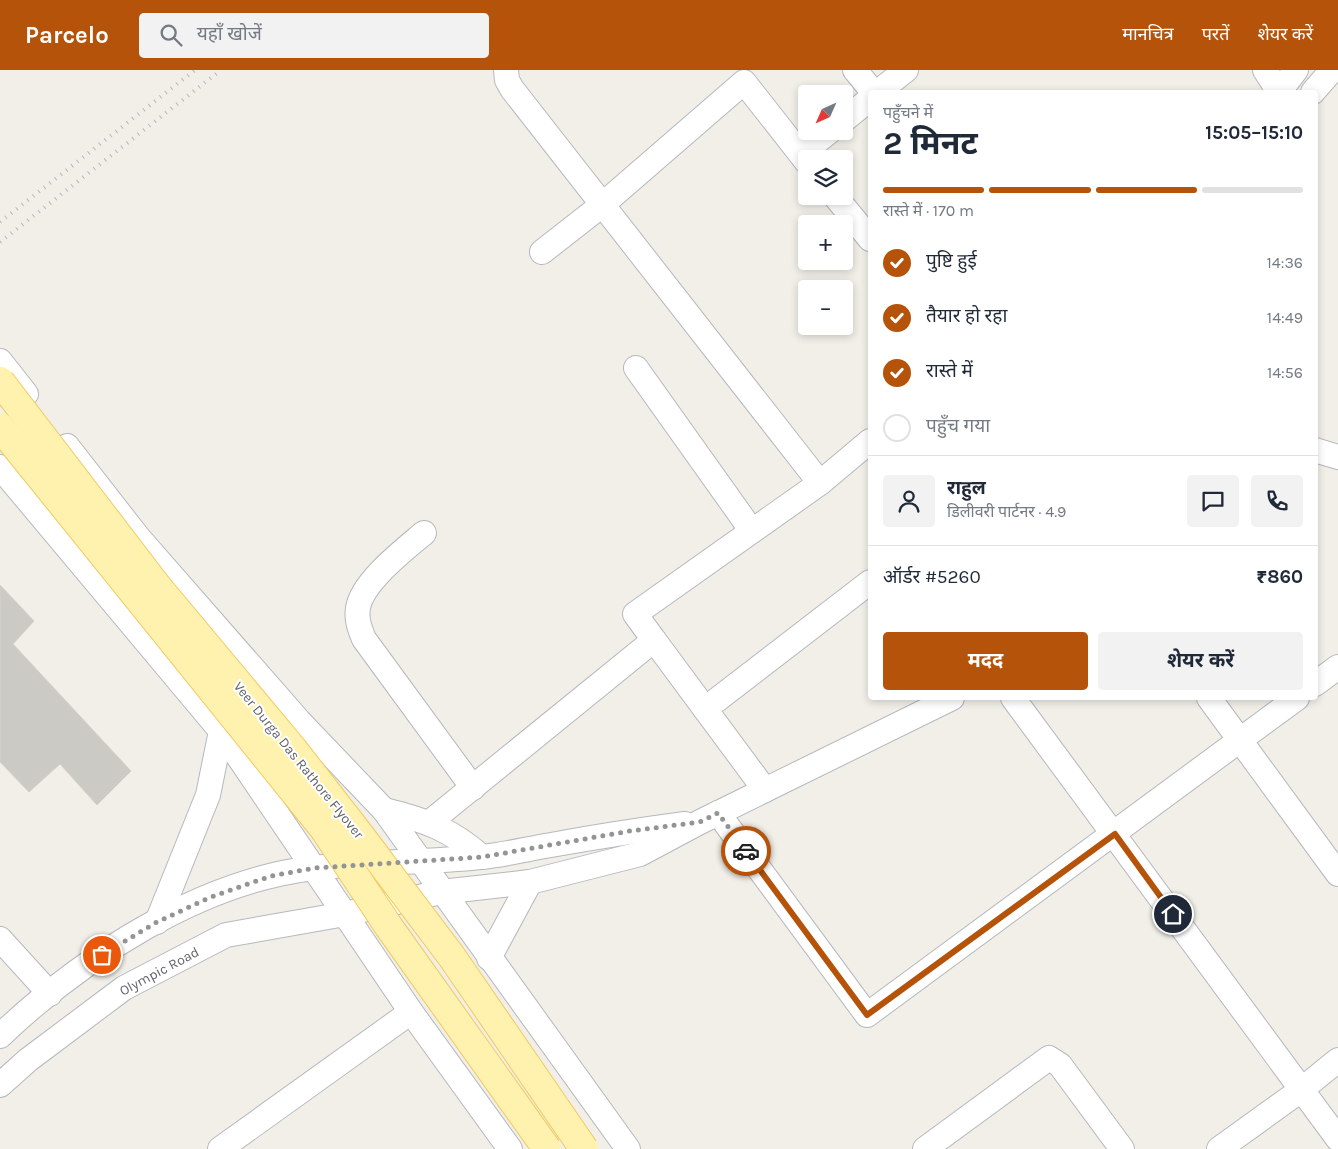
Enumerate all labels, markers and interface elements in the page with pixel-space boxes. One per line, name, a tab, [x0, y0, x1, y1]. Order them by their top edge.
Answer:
search box	[139, 13, 489, 58]
text: Parcelo	[25, 21, 109, 49]
icon: search	[157, 21, 185, 49]
text: यहाँ खोजें	[197, 23, 262, 45]
text: मानचित्र	[1122, 23, 1174, 45]
text: परतें	[1202, 23, 1229, 45]
text: शेयर करें	[1257, 23, 1313, 45]
north arrow	[798, 85, 852, 140]
map controls	[798, 85, 853, 335]
text: पहुँचने में	[883, 103, 933, 122]
text: 15:05–15:10	[1205, 122, 1303, 144]
text: 2 मिनट	[883, 125, 978, 162]
button: layers	[798, 150, 853, 205]
text: रास्ते में · 170 m	[883, 201, 974, 220]
button: +	[798, 215, 853, 270]
icon: check	[883, 249, 911, 277]
text: पुष्टि हुई	[926, 250, 977, 272]
text: 14:36	[1266, 253, 1303, 272]
button: −	[798, 280, 853, 335]
icon: check	[883, 304, 911, 332]
text: तैयार हो रहा	[926, 305, 1007, 327]
text: 14:49	[1267, 308, 1303, 327]
icon: check	[883, 359, 911, 387]
text: रास्ते में	[926, 360, 973, 382]
text: 14:56	[1267, 363, 1303, 382]
text: पहुँच गया	[926, 415, 990, 437]
button: person	[883, 475, 935, 527]
button: chat	[1187, 475, 1239, 527]
button: phone	[1251, 475, 1303, 527]
text: राहुल	[947, 477, 986, 499]
text: डिलीवरी पार्टनर · 4.9	[947, 502, 1066, 521]
text: ऑर्डर #5260	[883, 566, 981, 588]
text: ₹860	[1256, 566, 1303, 588]
button: मदद	[883, 632, 1088, 690]
button: शेयर करें	[1098, 632, 1303, 690]
street label: Veer Durga Das Rathore Flyover	[230, 678, 368, 843]
courier	[721, 826, 771, 876]
icon: car	[732, 837, 760, 865]
pin	[1152, 893, 1194, 935]
icon: home	[1159, 900, 1187, 928]
pin	[81, 934, 123, 976]
icon: bag	[88, 941, 116, 969]
street label: Olympic Road	[117, 943, 202, 1000]

